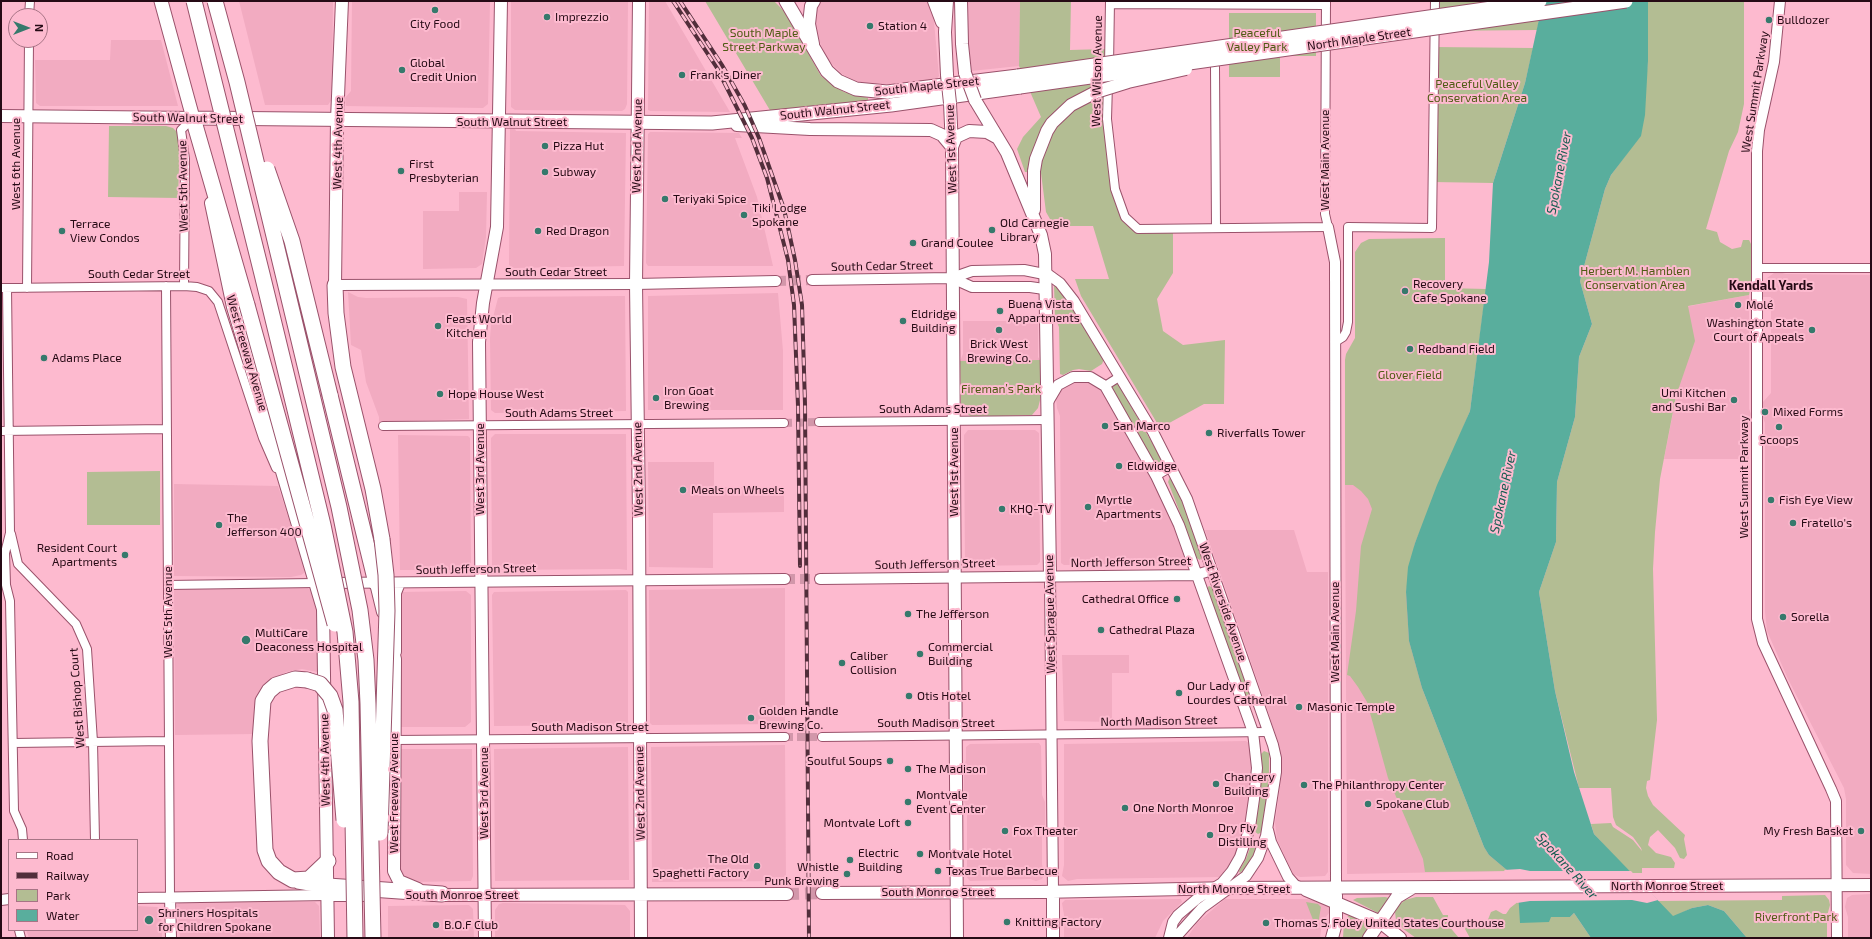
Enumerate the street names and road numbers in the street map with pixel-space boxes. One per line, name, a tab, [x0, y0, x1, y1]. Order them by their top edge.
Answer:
street label: West Wilson Avenue	[1089, 15, 1105, 127]
street label: North Maple Street	[1306, 25, 1412, 53]
street label: West Summit Parkway	[1738, 30, 1772, 154]
street label: South Maple Street	[874, 73, 980, 99]
street label: West 4th Avenue	[330, 97, 346, 189]
street label: South Walnut Street	[779, 97, 891, 123]
street label: West 2nd Avenue	[629, 99, 645, 193]
street label: West 1st Avenue	[942, 104, 960, 194]
street label: South Walnut Street	[133, 110, 243, 126]
street label: West Main Avenue	[1318, 110, 1332, 210]
street label: South Walnut Street	[457, 115, 567, 129]
street label: West 6th Avenue	[9, 118, 23, 210]
street label: West 5th Avenue	[175, 140, 191, 232]
street label: South Cedar Street	[831, 258, 933, 274]
street label: South Cedar Street	[505, 265, 607, 279]
street label: South Cedar Street	[88, 267, 190, 281]
street label: West Freeway Avenue	[223, 293, 271, 413]
street label: South Adams Street	[879, 402, 987, 416]
street label: South Adams Street	[505, 406, 613, 420]
street label: West Summit Parkway	[1737, 415, 1751, 539]
street label: West 2nd Avenue	[630, 422, 646, 516]
street label: West 3rd Avenue	[473, 423, 487, 515]
street label: West 1st Avenue	[947, 427, 961, 517]
street label: West Riverside Avenue	[1196, 541, 1250, 663]
street label: West Sprague Avenue	[1042, 554, 1058, 674]
street label: North Jefferson Street	[1071, 554, 1191, 570]
street label: South Jefferson Street	[875, 556, 995, 572]
street label: South Jefferson Street	[416, 561, 536, 577]
street label: West 5th Avenue	[161, 566, 175, 658]
street label: West Main Avenue	[1328, 582, 1342, 682]
street label: West Bishop Court	[66, 647, 88, 749]
street label: North Madison Street	[1100, 713, 1218, 729]
street label: West 4th Avenue	[317, 714, 333, 806]
street label: South Madison Street	[877, 716, 995, 730]
street label: South Madison Street	[531, 720, 649, 734]
street label: West Freeway Avenue	[387, 733, 401, 853]
street label: West 2nd Avenue	[632, 746, 648, 840]
street label: West 3rd Avenue	[477, 747, 491, 839]
street label: North Monroe Street	[1611, 879, 1723, 893]
street label: North Monroe Street	[1178, 882, 1290, 896]
street label: South Monroe Street	[882, 885, 994, 899]
street label: South Monroe Street	[406, 888, 518, 902]

